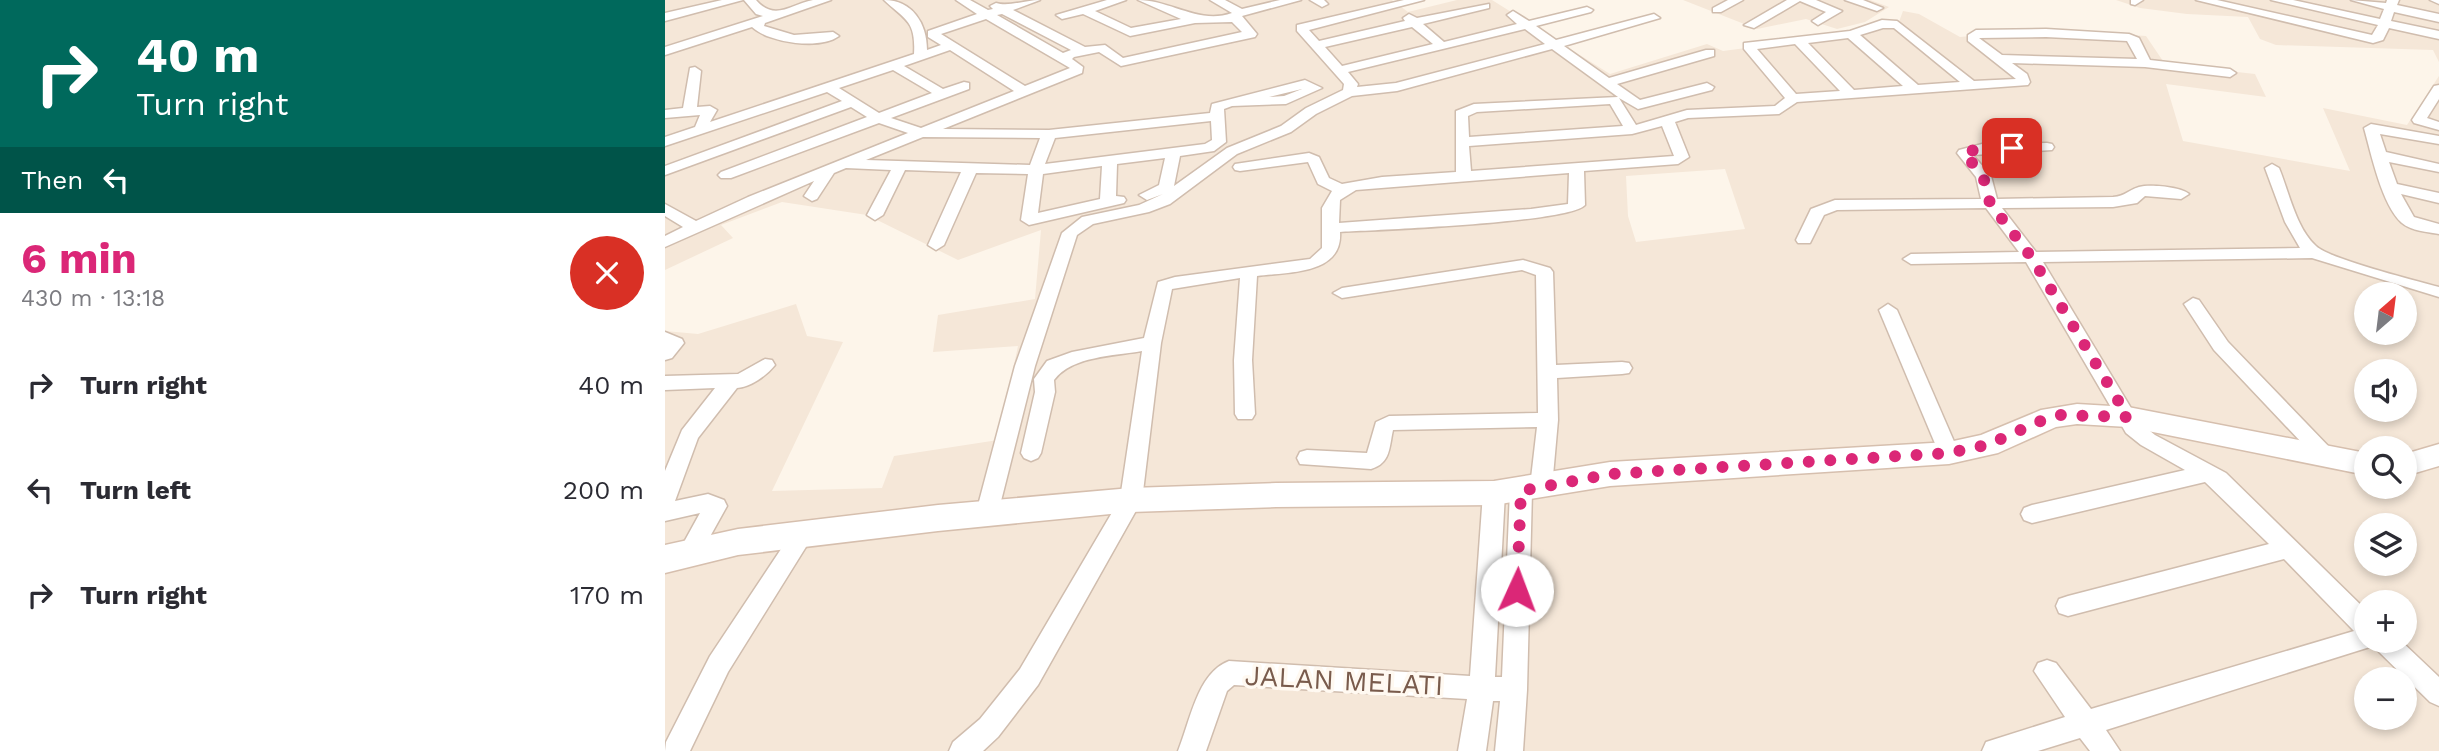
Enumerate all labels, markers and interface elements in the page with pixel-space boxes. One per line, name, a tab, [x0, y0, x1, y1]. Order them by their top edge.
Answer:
text: 40 m	[136, 26, 259, 84]
icon: right	[21, 28, 112, 119]
text: Turn right	[136, 85, 288, 123]
pin	[1982, 118, 2042, 178]
icon: arrive	[1993, 129, 2031, 167]
icon: left	[97, 161, 135, 199]
text: Then	[21, 165, 83, 195]
text: 6 min	[21, 234, 137, 283]
button: close	[570, 236, 644, 310]
north arrow	[2354, 282, 2417, 345]
map controls	[2354, 282, 2417, 730]
text: 430 m · 13:18	[21, 285, 165, 312]
button: sound	[2354, 359, 2417, 422]
icon: right	[21, 366, 59, 404]
text: Turn right	[80, 370, 207, 400]
text: 40 m	[578, 370, 644, 400]
button: search	[2354, 436, 2417, 499]
icon: left	[21, 471, 59, 509]
text: Turn left	[80, 475, 191, 505]
text: 200 m	[563, 475, 644, 505]
button: layers	[2354, 513, 2417, 576]
position arrow	[1480, 553, 1554, 627]
icon: right	[21, 576, 59, 614]
text: Turn right	[80, 580, 207, 610]
text: 170 m	[570, 580, 644, 610]
button: +	[2354, 590, 2417, 653]
street label: JALAN MELATI	[1244, 659, 1444, 702]
button: −	[2354, 667, 2417, 730]

